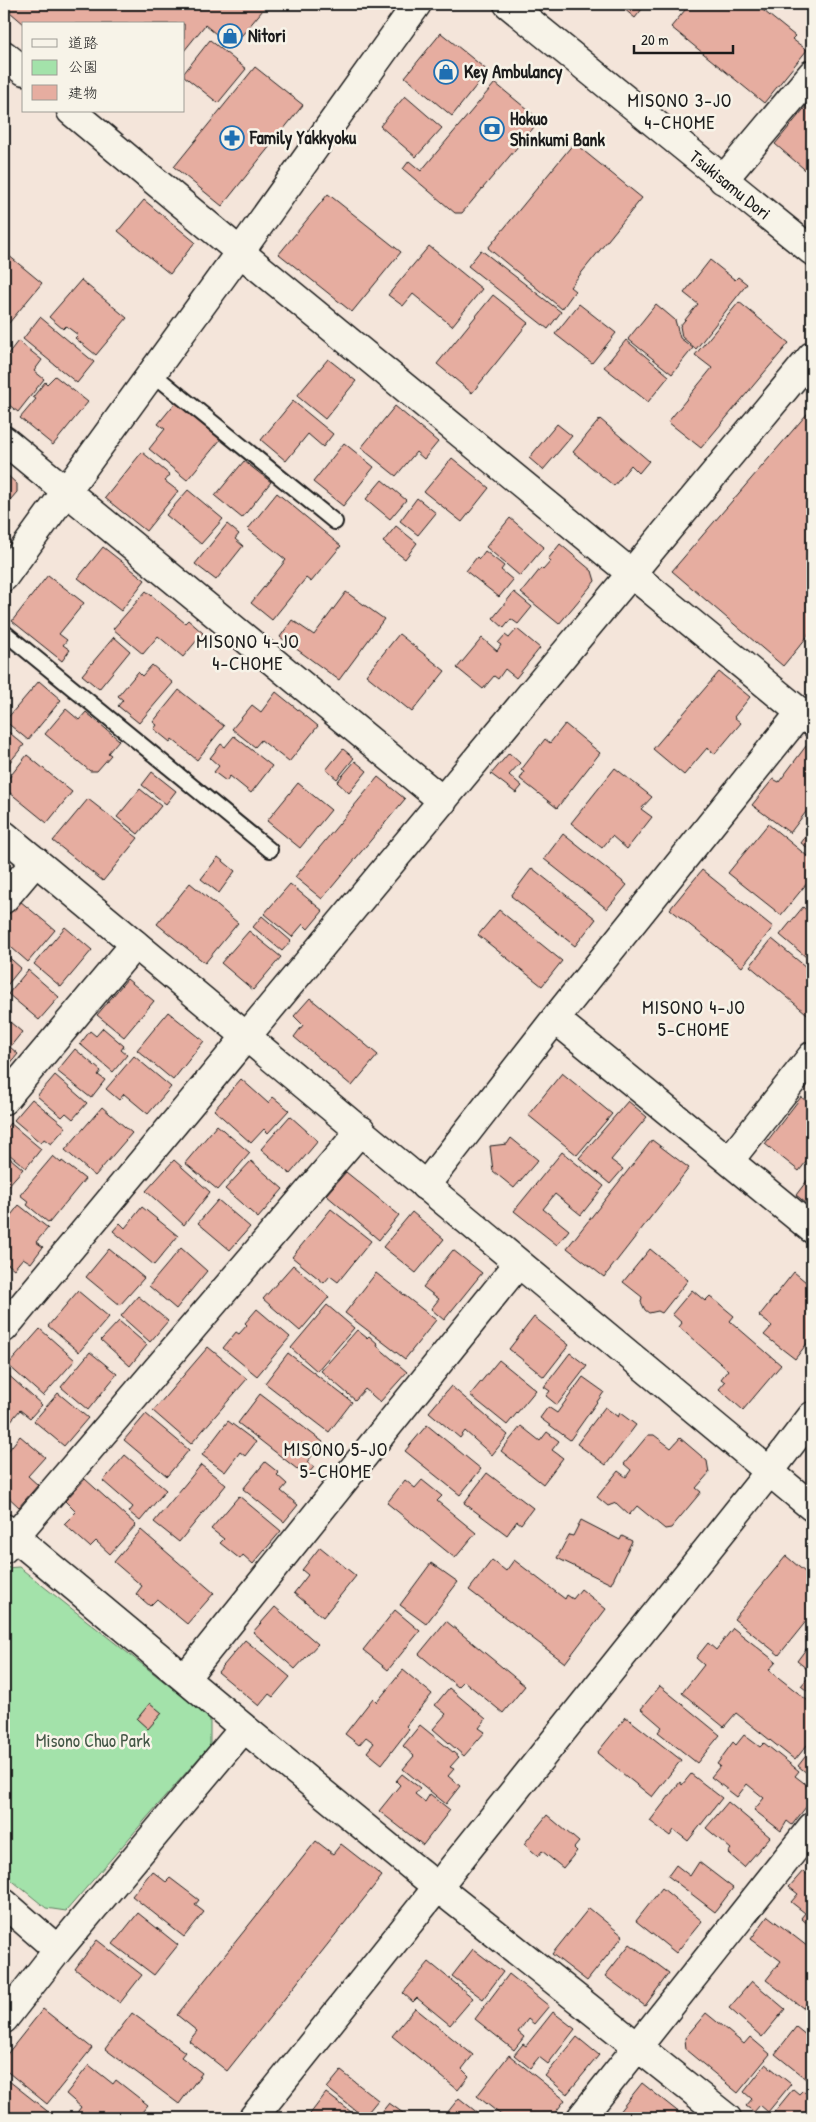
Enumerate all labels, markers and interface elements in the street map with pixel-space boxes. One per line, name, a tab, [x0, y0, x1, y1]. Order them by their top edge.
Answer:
legend	[22, 22, 185, 112]
scale bar	[634, 22, 732, 54]
shop icon: Nitori	[217, 23, 243, 49]
place label: Nitori	[248, 23, 286, 48]
text: 20 m	[641, 29, 668, 50]
text: 道路	[68, 32, 98, 53]
text: 公園	[68, 56, 98, 77]
shop icon: Key Ambulancy	[433, 59, 459, 85]
place label: Key Ambulancy	[464, 59, 563, 85]
text: 建物	[68, 82, 98, 103]
district label: MISONO 3-JO 4-CHOME	[628, 87, 732, 135]
place label: Hokuo Shinkumi Bank	[510, 106, 605, 152]
bank icon: Hokuo Shinkumi Bank	[479, 116, 505, 142]
pharmacy icon: Family Yakkyoku	[219, 125, 245, 151]
place label: Family Yakkyoku	[249, 125, 357, 151]
street label: Tsukisamu Dori	[684, 144, 776, 225]
district label: MISONO 4-JO 4-CHOME	[196, 628, 300, 676]
district label: MISONO 4-JO 5-CHOME	[642, 994, 746, 1042]
district label: MISONO 5-JO 5-CHOME	[284, 1436, 388, 1484]
park label: Misono Chuo Park	[36, 1728, 151, 1753]

